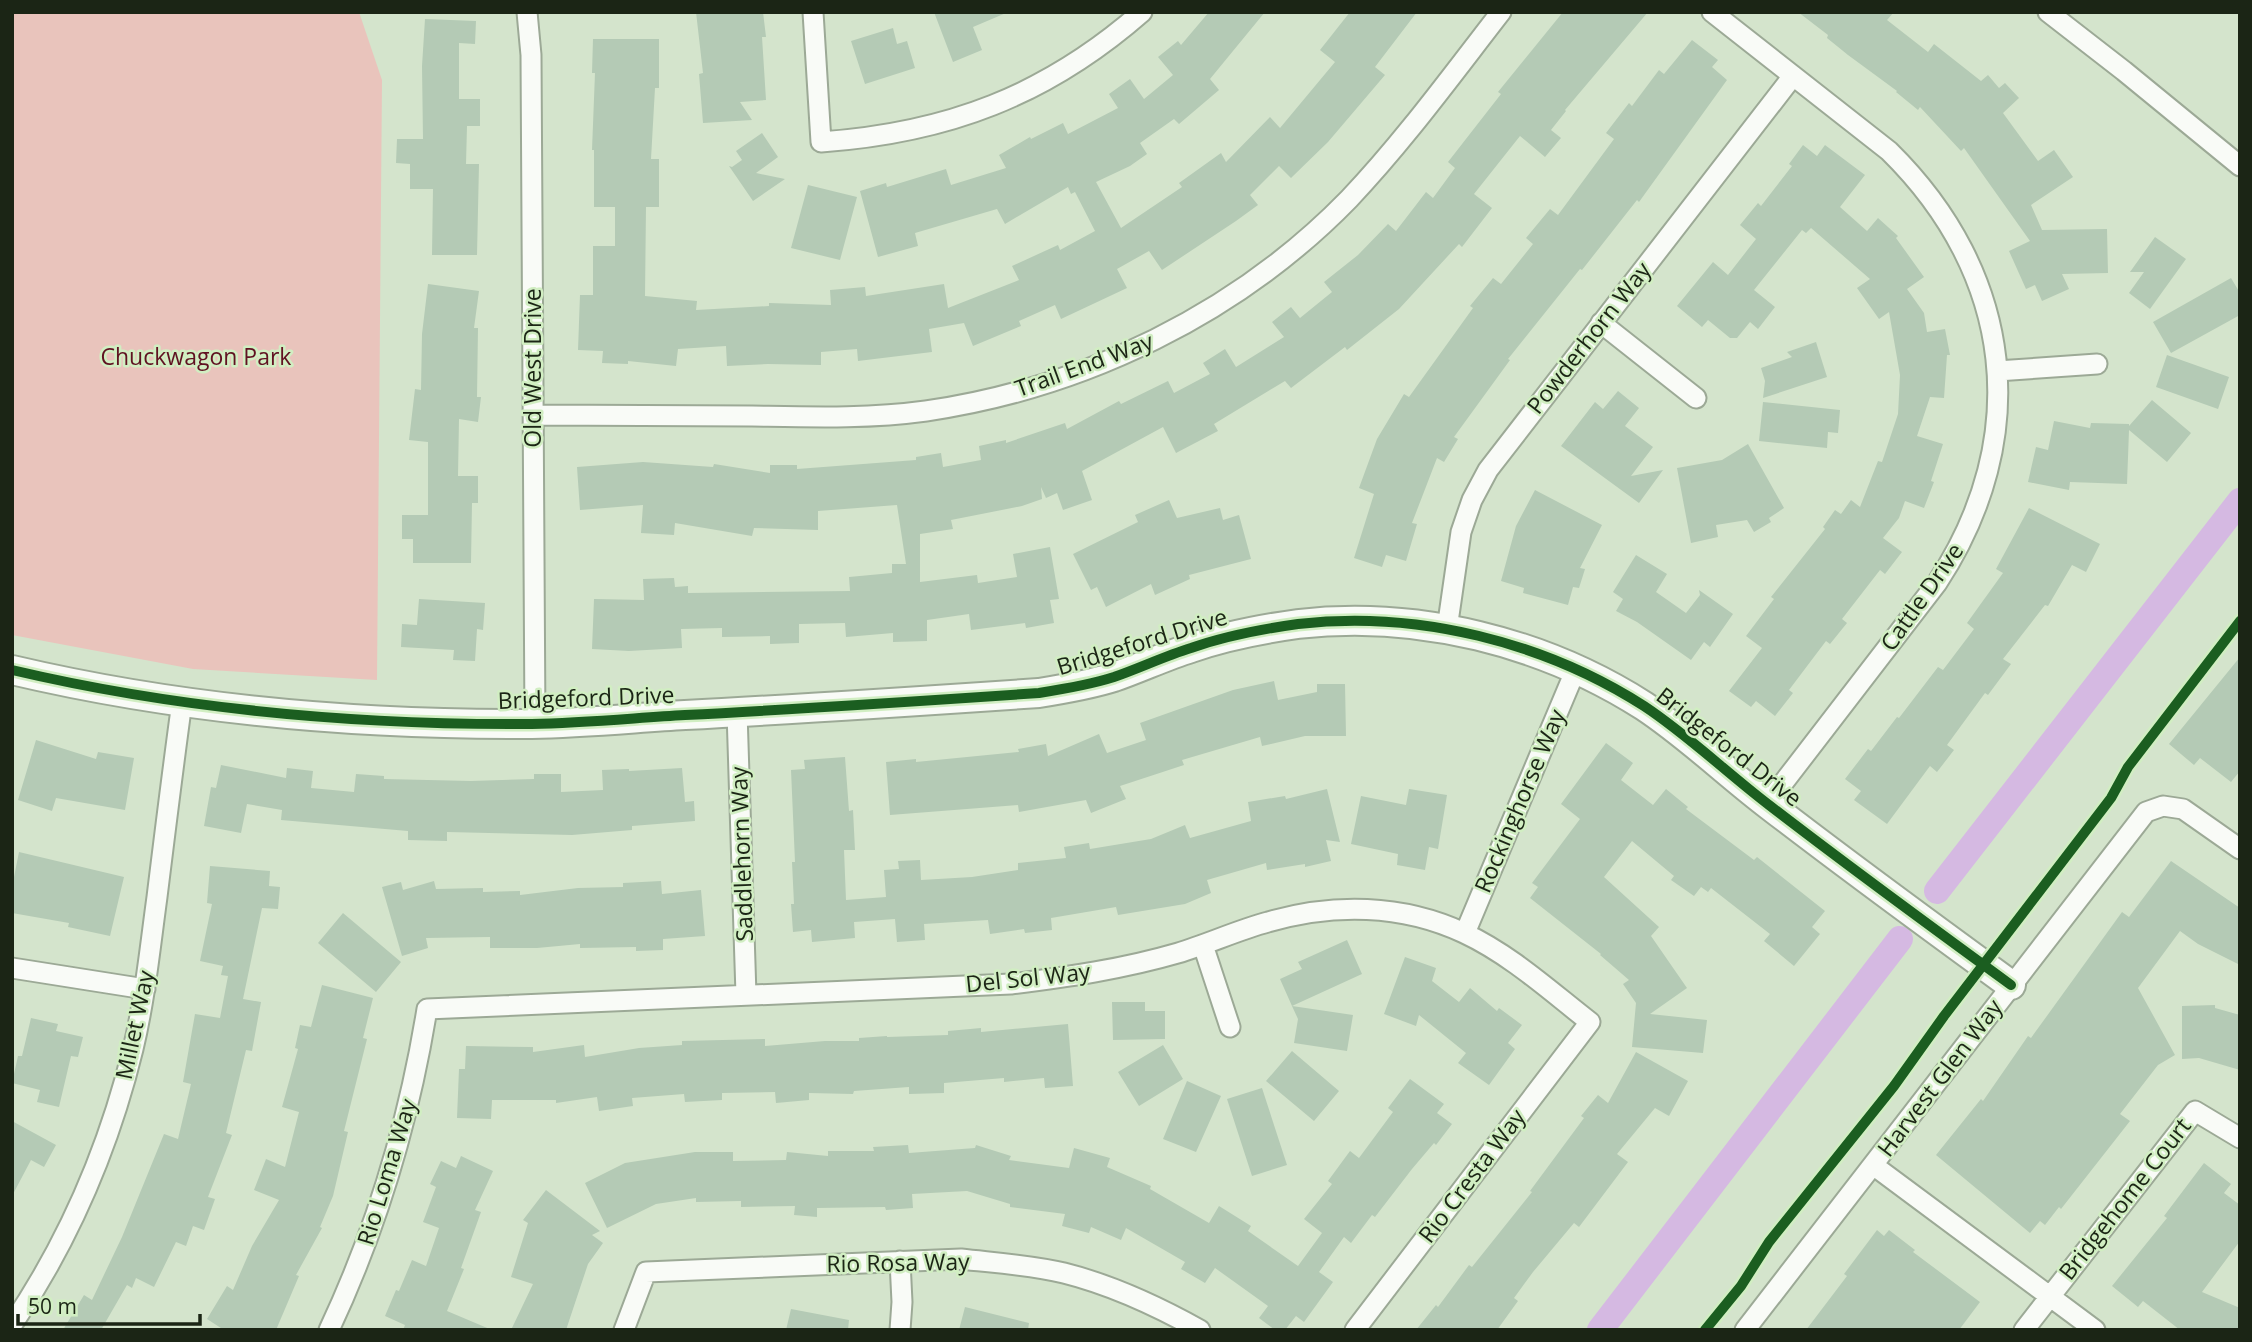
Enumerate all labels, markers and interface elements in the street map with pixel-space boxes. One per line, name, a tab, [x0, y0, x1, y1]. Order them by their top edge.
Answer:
street label: Powderhorn Way	[1519, 254, 1658, 420]
street label: Old West Drive	[516, 288, 548, 448]
street label: Trail End Way	[1010, 324, 1158, 404]
park label: Chuckwagon Park	[101, 340, 291, 372]
street label: Cattle Drive	[1872, 536, 1970, 657]
street label: Bridgeford Drive	[1052, 600, 1231, 682]
street label: Bridgeford Drive	[497, 678, 675, 716]
street label: Bridgeford Drive	[1650, 679, 1809, 813]
street label: Rockinghorse Way	[1466, 704, 1572, 897]
street label: Saddlehorn Way	[722, 765, 760, 942]
street label: Del Sol Way	[964, 955, 1092, 999]
street label: Millet Way	[107, 967, 161, 1082]
street label: Harvest Glen Way	[1869, 992, 2009, 1163]
street label: Rio Loma Way	[349, 1094, 424, 1249]
street label: Rio Cresta Way	[1410, 1101, 1532, 1249]
street label: Bridgehome Court	[2051, 1111, 2198, 1286]
street label: Rio Rosa Way	[826, 1245, 970, 1279]
scale bar	[18, 1282, 200, 1326]
text: 50 m	[28, 1292, 77, 1320]

